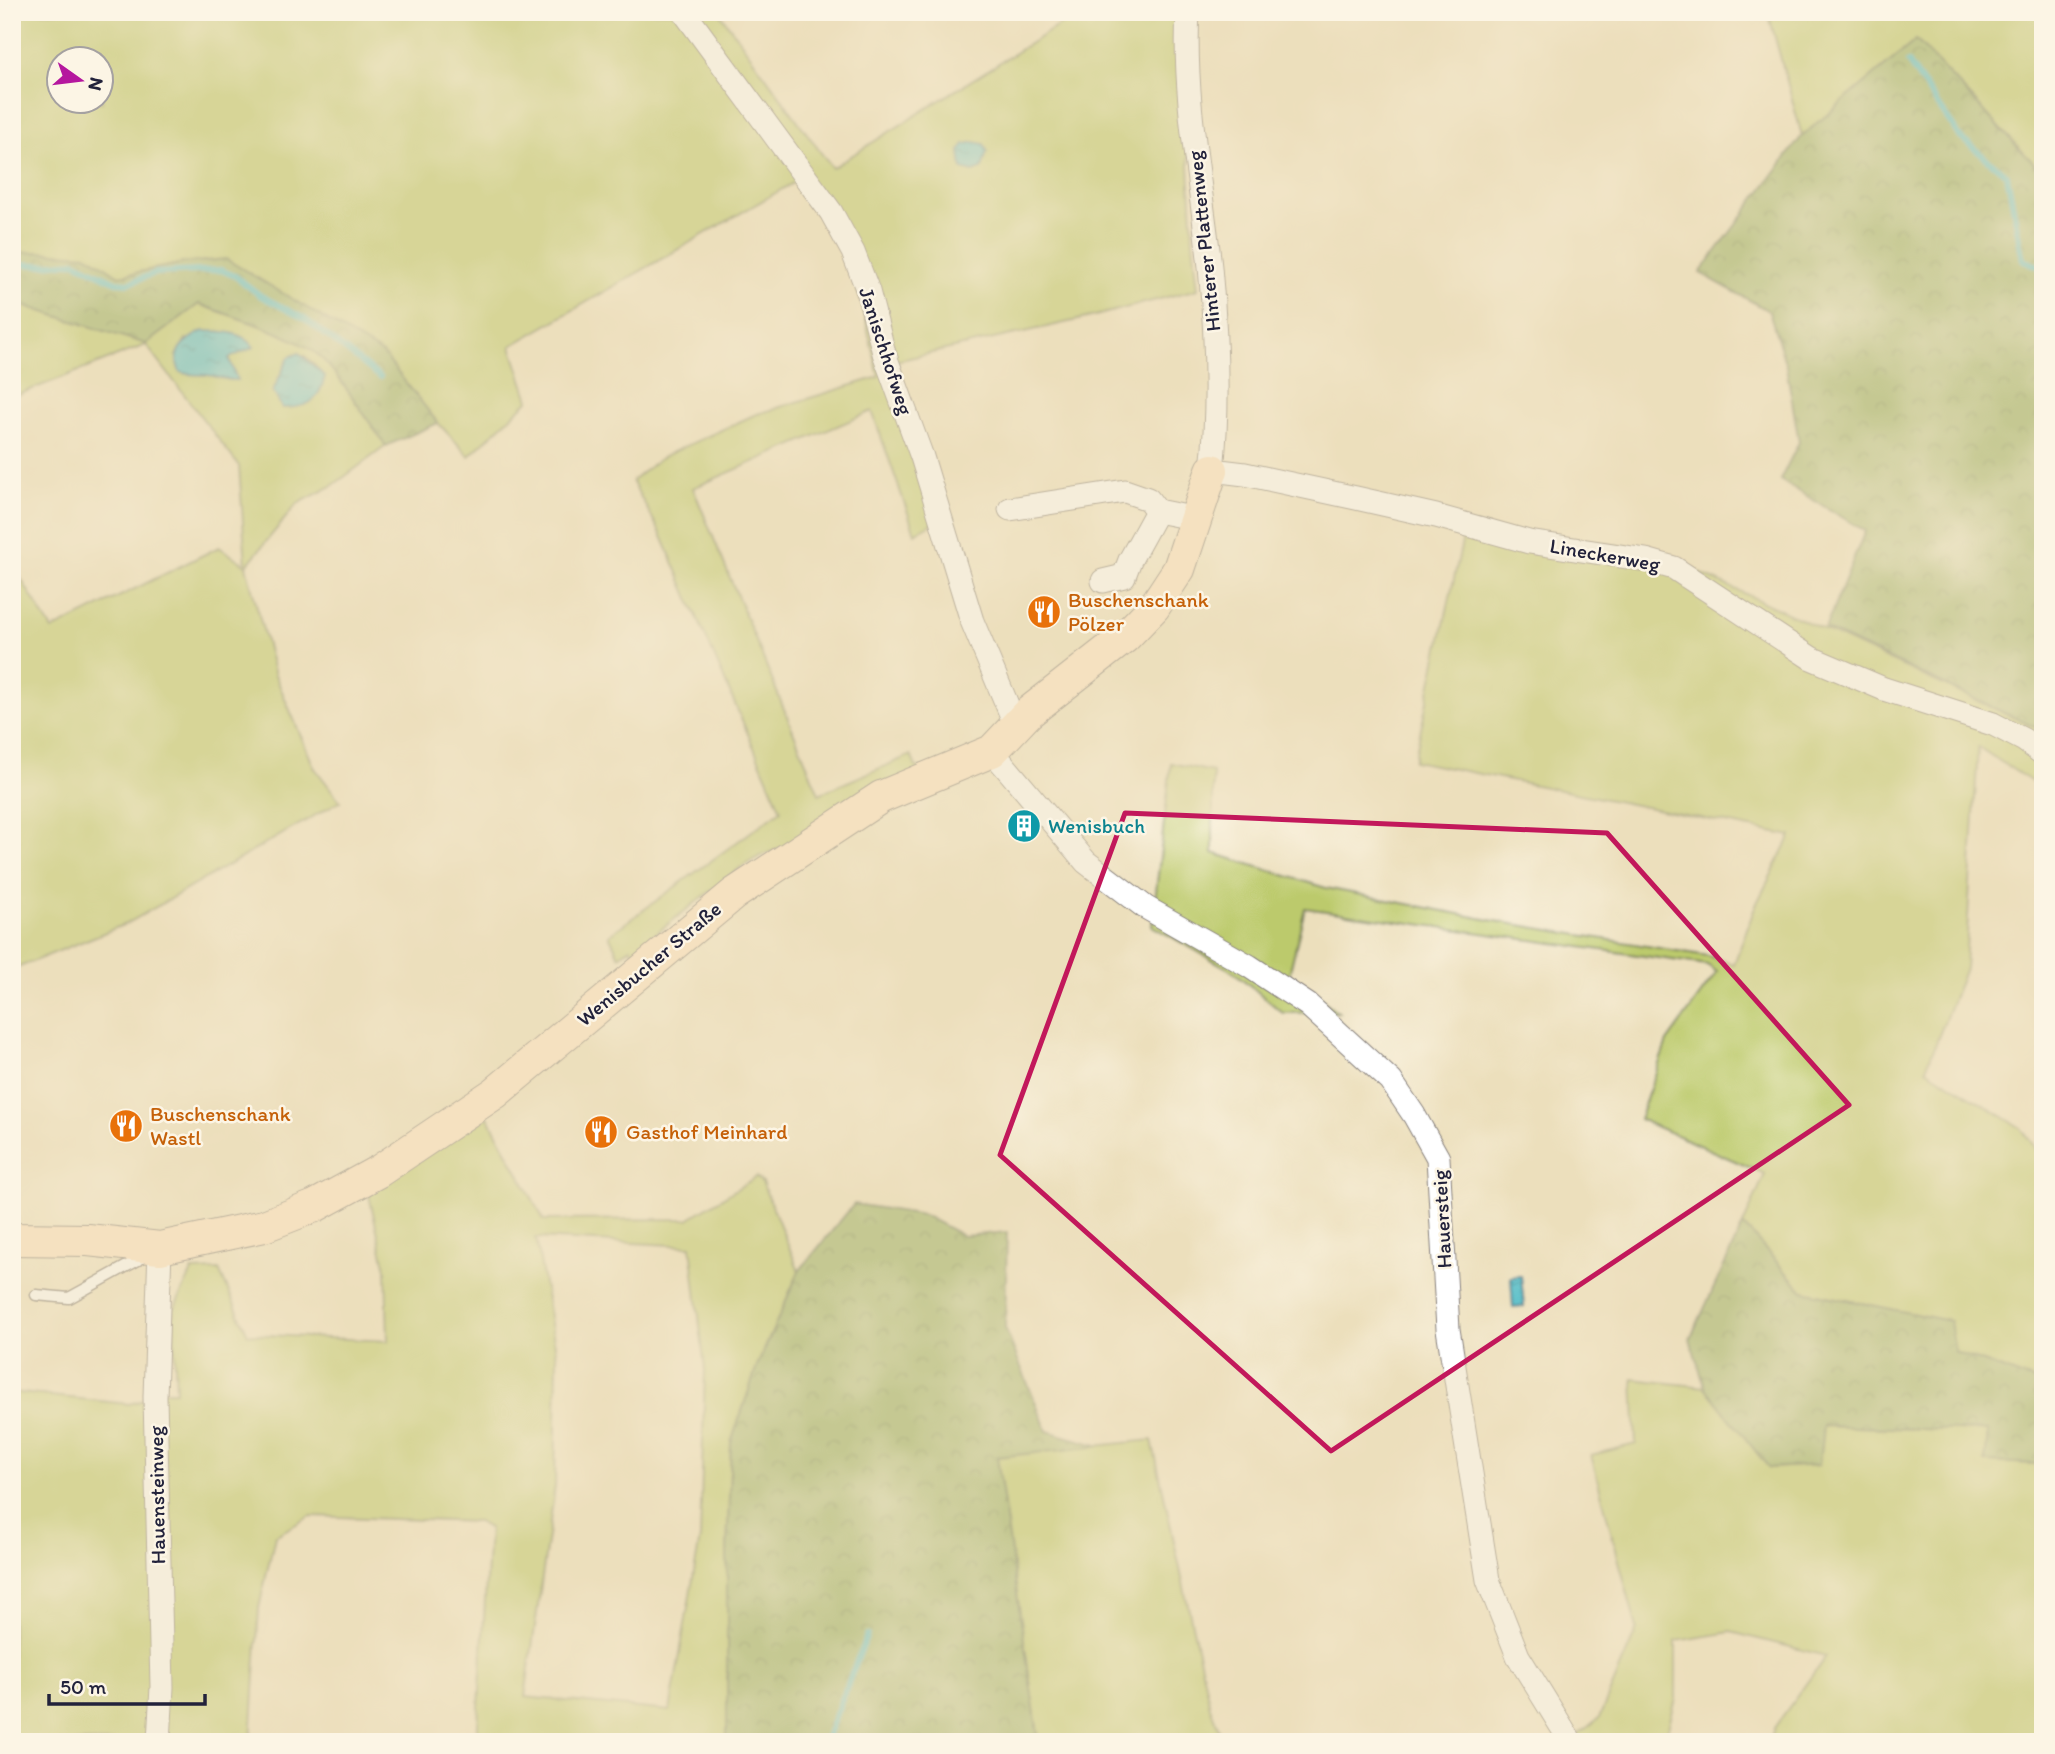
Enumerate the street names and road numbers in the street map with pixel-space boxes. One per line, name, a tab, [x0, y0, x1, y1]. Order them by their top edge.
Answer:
street label: Hinterer Plattenweg	[1182, 149, 1225, 333]
street label: Janischhofweg	[854, 284, 919, 418]
street label: Lineckerweg	[1548, 532, 1663, 577]
street label: Wenisbucher Straße	[571, 896, 726, 1031]
street label: Hauersteig	[1426, 1169, 1457, 1269]
street label: Hauensteinweg	[143, 1425, 170, 1565]

